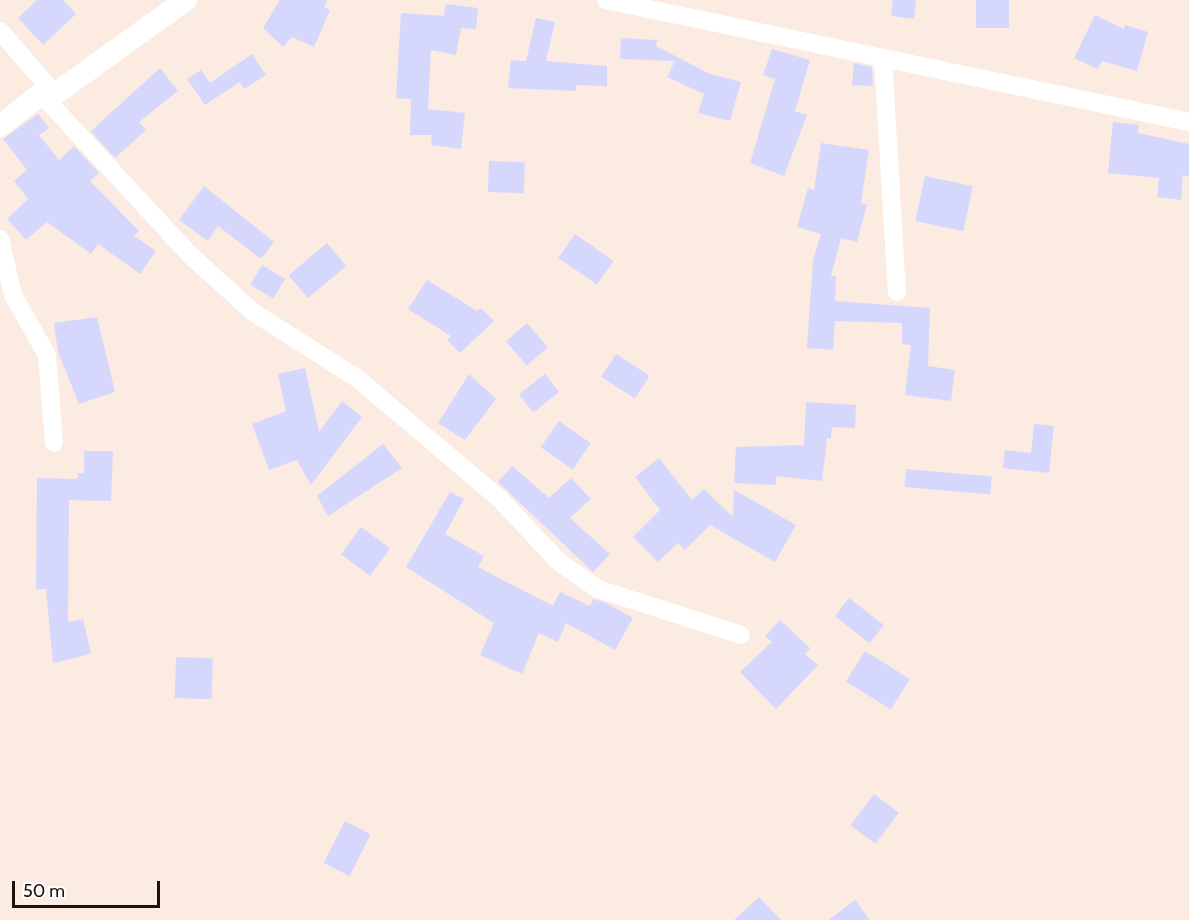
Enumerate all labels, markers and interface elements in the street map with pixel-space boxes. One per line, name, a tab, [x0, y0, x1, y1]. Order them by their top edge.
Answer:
scale bar	[15, 869, 164, 907]
text: 50 m	[23, 880, 65, 902]

